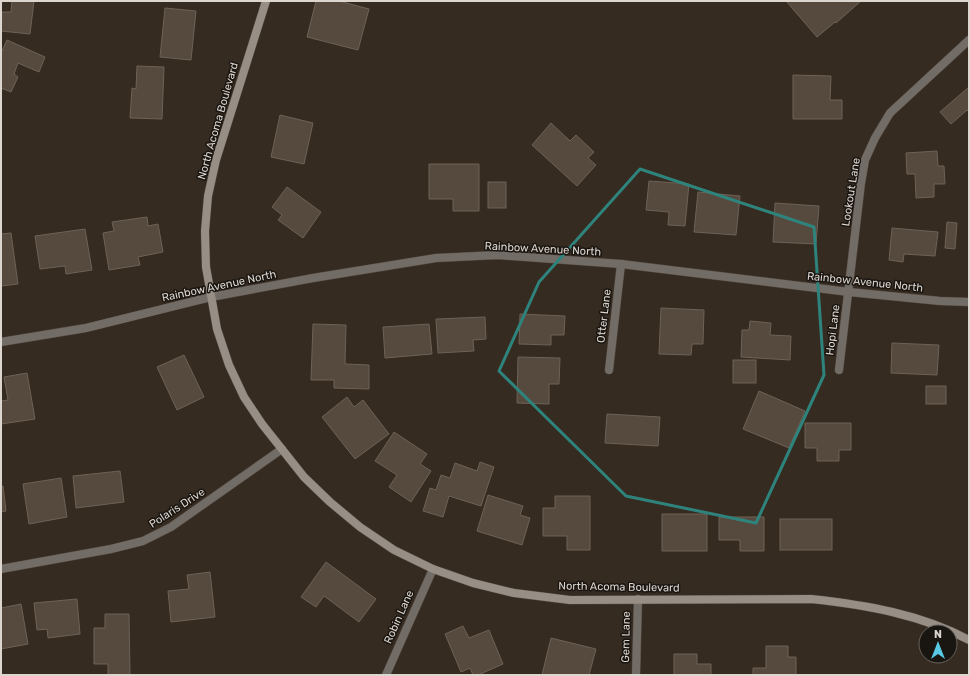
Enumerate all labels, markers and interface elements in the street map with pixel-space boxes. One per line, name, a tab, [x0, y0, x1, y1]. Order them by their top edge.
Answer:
street label: North Acoma Boulevard	[195, 61, 241, 181]
street label: Lookout Lane	[839, 157, 863, 227]
street label: Rainbow Avenue North	[484, 239, 602, 259]
street label: Rainbow Avenue North	[161, 268, 277, 304]
street label: Rainbow Avenue North	[806, 269, 924, 295]
street label: Otter Lane	[594, 288, 614, 344]
street label: Hopi Lane	[823, 304, 843, 356]
street label: Polaris Drive	[147, 485, 207, 531]
street label: North Acoma Boulevard	[558, 579, 680, 595]
street label: Robin Lane	[381, 588, 417, 646]
street label: Gem Lane	[619, 611, 633, 663]
north arrow	[918, 624, 958, 664]
text: N	[934, 628, 942, 641]

